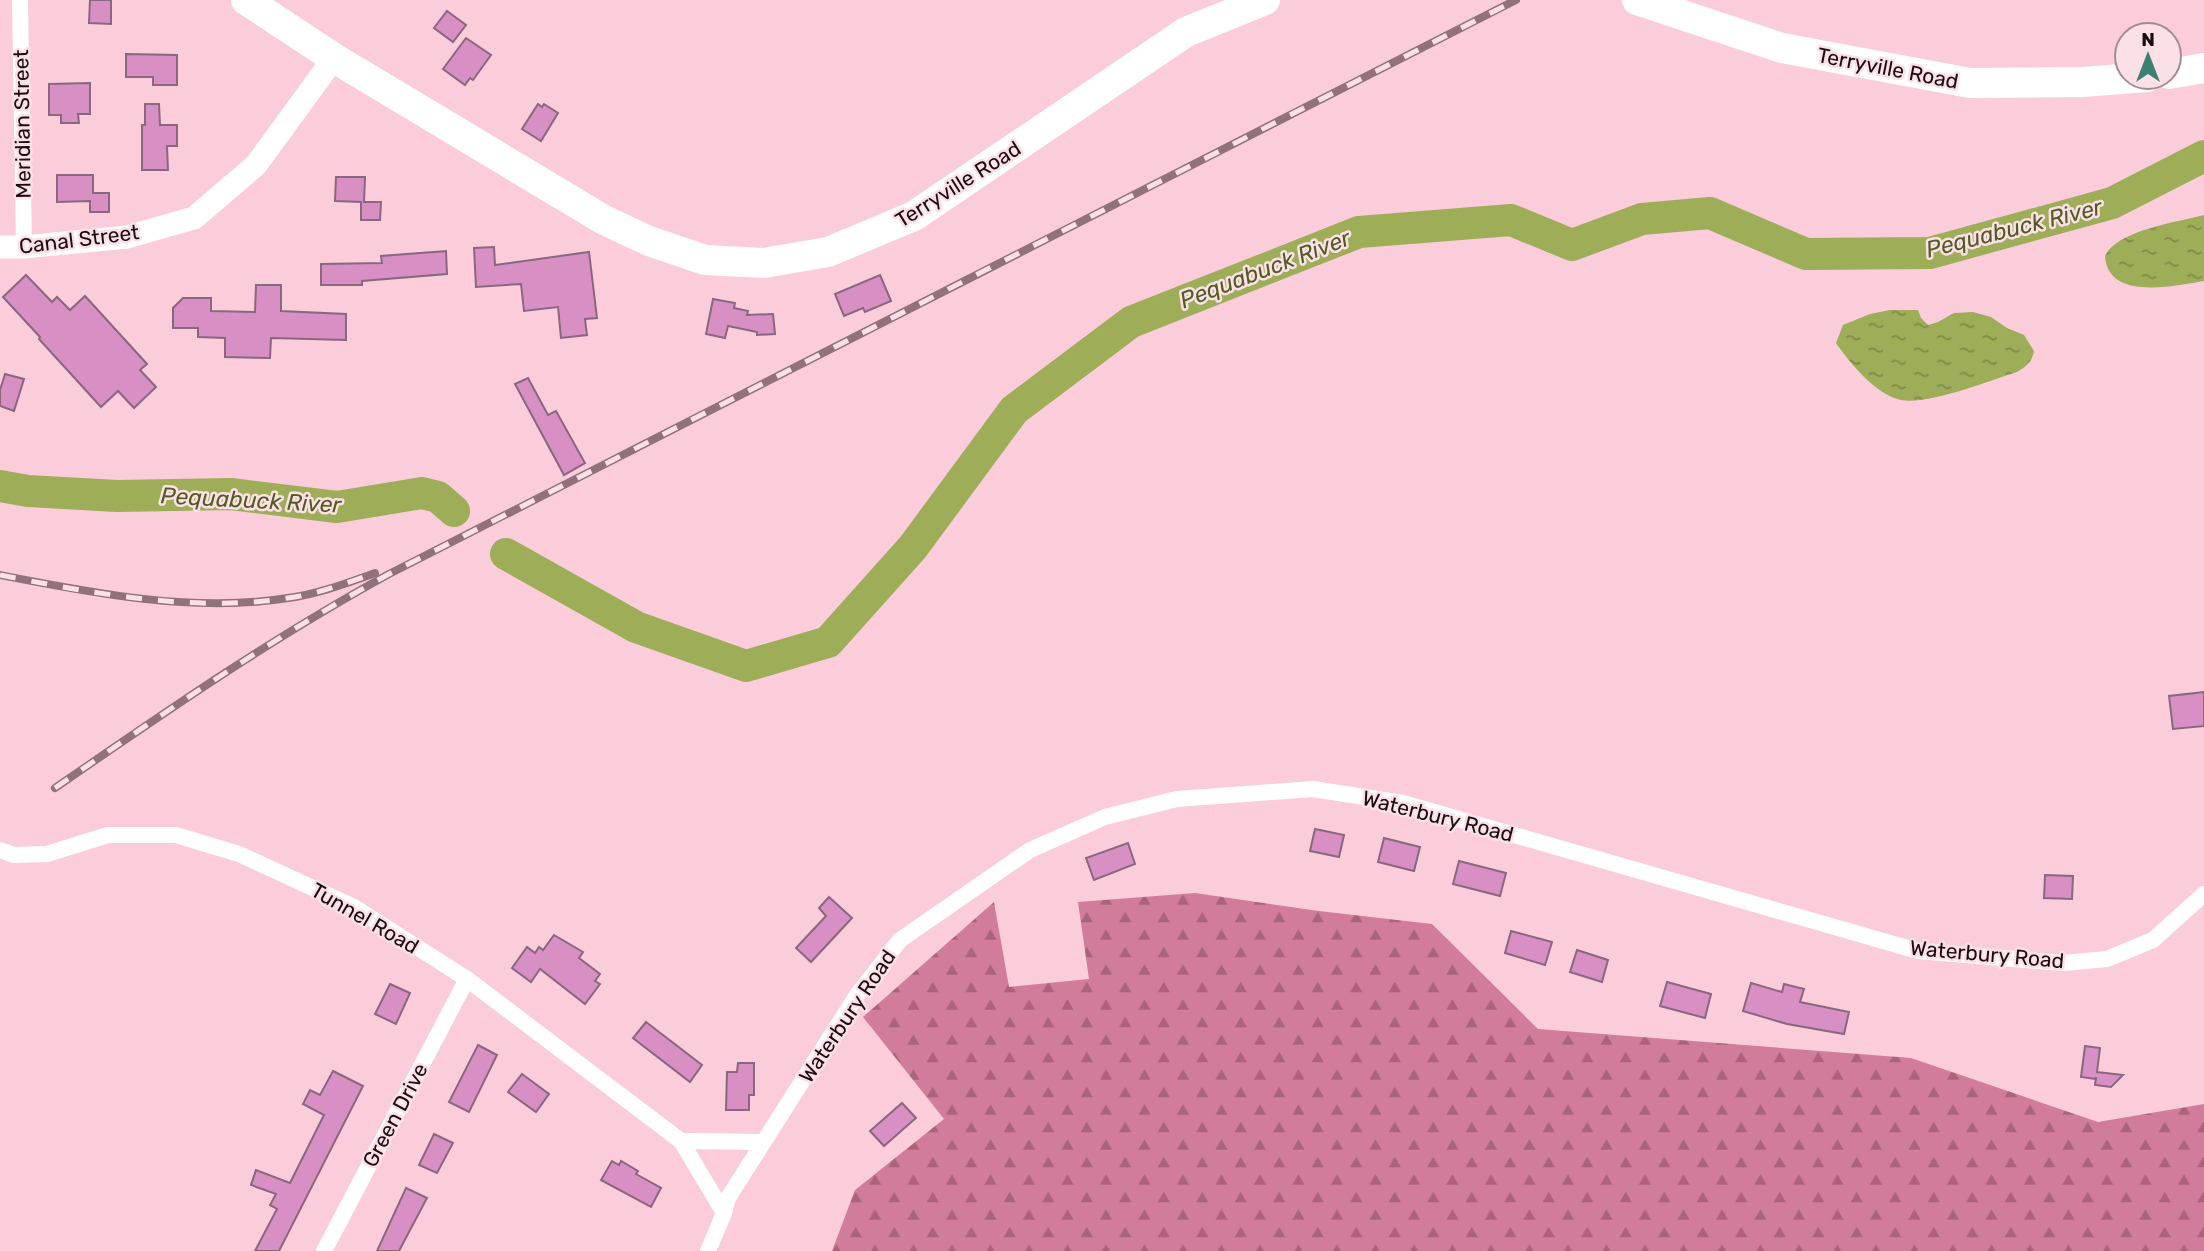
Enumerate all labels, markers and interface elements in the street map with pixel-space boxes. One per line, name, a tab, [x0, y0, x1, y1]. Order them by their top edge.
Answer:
north arrow	[2113, 21, 2183, 91]
text: N	[2141, 28, 2155, 51]
street label: Terryville Road	[1815, 42, 1961, 94]
street label: Meridian Street	[8, 49, 36, 199]
street label: Terryville Road	[891, 135, 1025, 233]
water label: Pequabuck River	[1923, 192, 2106, 263]
street label: Canal Street	[17, 219, 141, 259]
water label: Pequabuck River	[1176, 223, 1356, 314]
water label: Pequabuck River	[160, 481, 343, 519]
street label: Waterbury Road	[1360, 785, 1516, 847]
street label: Tunnel Road	[307, 877, 423, 959]
street label: Waterbury Road	[1909, 935, 2065, 973]
street label: Waterbury Road	[793, 945, 901, 1087]
street label: Green Drive	[357, 1059, 433, 1171]

